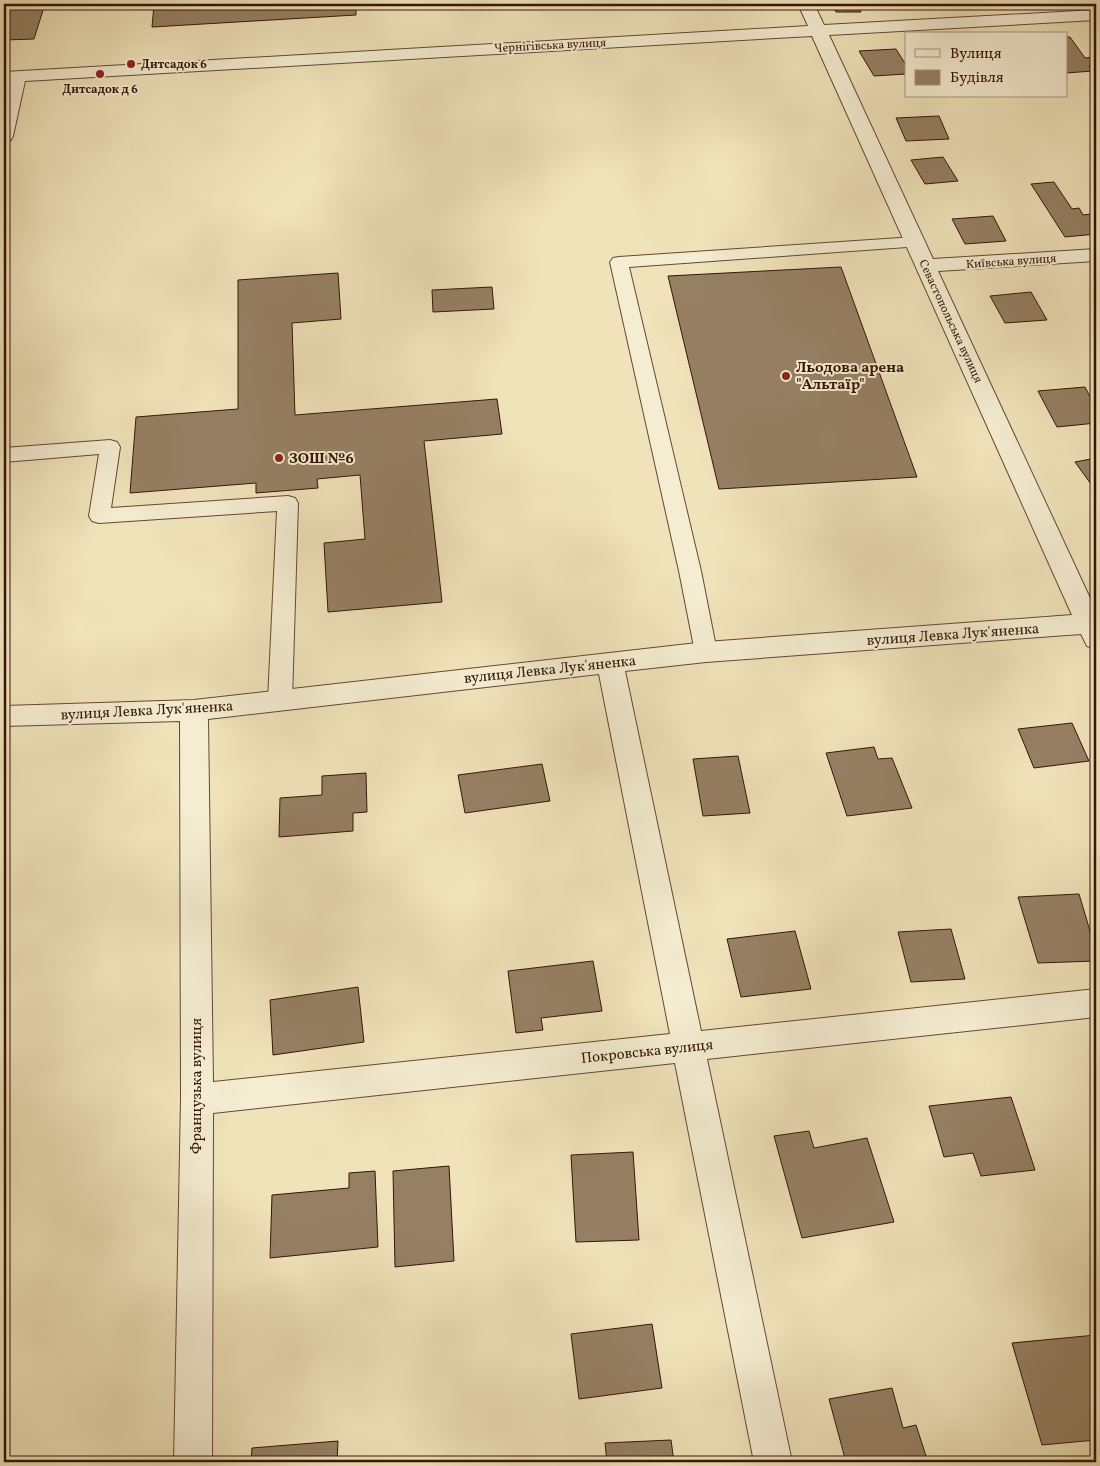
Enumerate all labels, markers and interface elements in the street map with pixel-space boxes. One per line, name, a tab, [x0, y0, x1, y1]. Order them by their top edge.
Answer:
legend	[905, 32, 1068, 98]
street label: Чернігівська вулиця	[494, 35, 606, 57]
text: Вулиця	[950, 44, 1002, 65]
place label: Дитсадок 6	[141, 57, 207, 73]
marker: Дитсадок 6	[125, 58, 137, 70]
marker: Дитсадок д 6	[94, 68, 106, 80]
text: Будівля	[950, 68, 1004, 89]
place label: Дитсадок д 6	[62, 82, 138, 98]
street label: Київська вулиця	[965, 251, 1057, 273]
street label: Севастопольська вулиця	[914, 257, 986, 386]
place label: Льодова арена "Альтаїр"	[796, 358, 904, 396]
marker: Льодова арена "Альтаїр"	[780, 370, 792, 382]
place label: ЗОШ №6	[289, 449, 354, 470]
marker: ЗОШ №6	[273, 452, 285, 464]
street label: вулиця Левка Лук'яненка	[866, 619, 1040, 652]
street label: вулиця Левка Лук'яненка	[463, 651, 637, 690]
street label: вулиця Левка Лук'яненка	[60, 696, 234, 727]
street label: Французька вулиця	[187, 1018, 208, 1154]
street label: Покровська вулиця	[580, 1035, 714, 1070]

